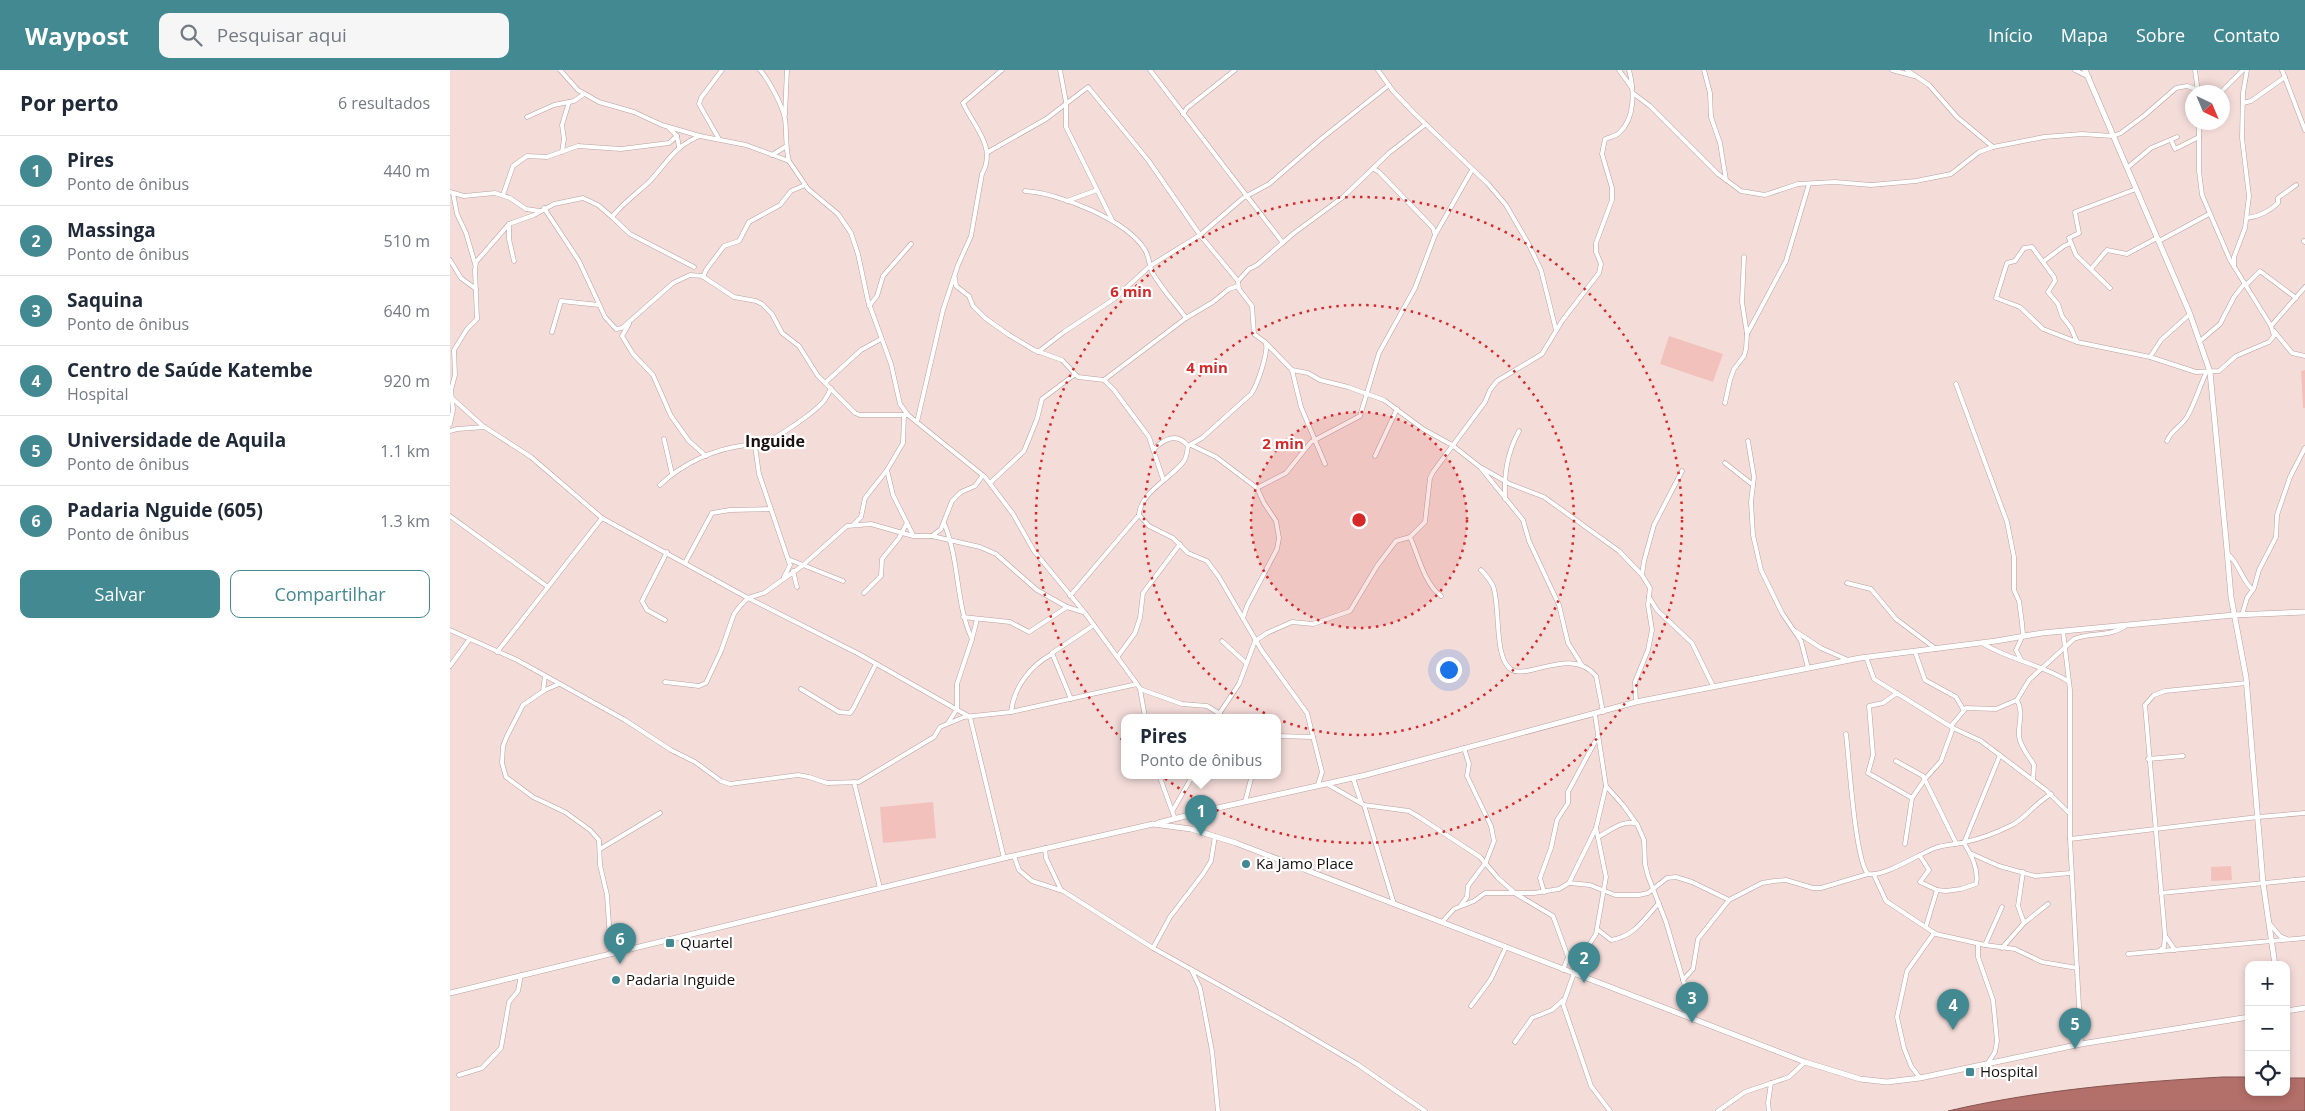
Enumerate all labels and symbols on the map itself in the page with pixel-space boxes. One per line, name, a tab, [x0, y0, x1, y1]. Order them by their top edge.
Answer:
north arrow	[2185, 85, 2230, 130]
text: 6 min	[1110, 281, 1152, 301]
text: 4 min	[1186, 357, 1228, 377]
district label: Inguide	[745, 430, 805, 452]
text: 2 min	[1262, 433, 1304, 453]
centre of rings	[1350, 511, 1368, 529]
your location	[1436, 657, 1462, 683]
pin: 1	[1185, 795, 1217, 836]
place label: Ka Jamo Place	[1256, 853, 1353, 873]
marker: Ka Jamo Place	[1240, 858, 1252, 870]
pin: 6	[604, 923, 636, 964]
place label: Quartel	[680, 932, 733, 952]
marker: Quartel	[664, 937, 676, 949]
pin: 2	[1568, 942, 1600, 983]
place label: Padaria Inguide	[626, 969, 735, 989]
marker: Padaria Inguide	[610, 974, 622, 986]
pin: 3	[1676, 982, 1708, 1023]
pin: 4	[1937, 989, 1969, 1030]
pin: 5	[2059, 1008, 2091, 1049]
place label: Hospital	[1980, 1061, 2038, 1081]
marker: Hospital	[1964, 1066, 1976, 1078]

